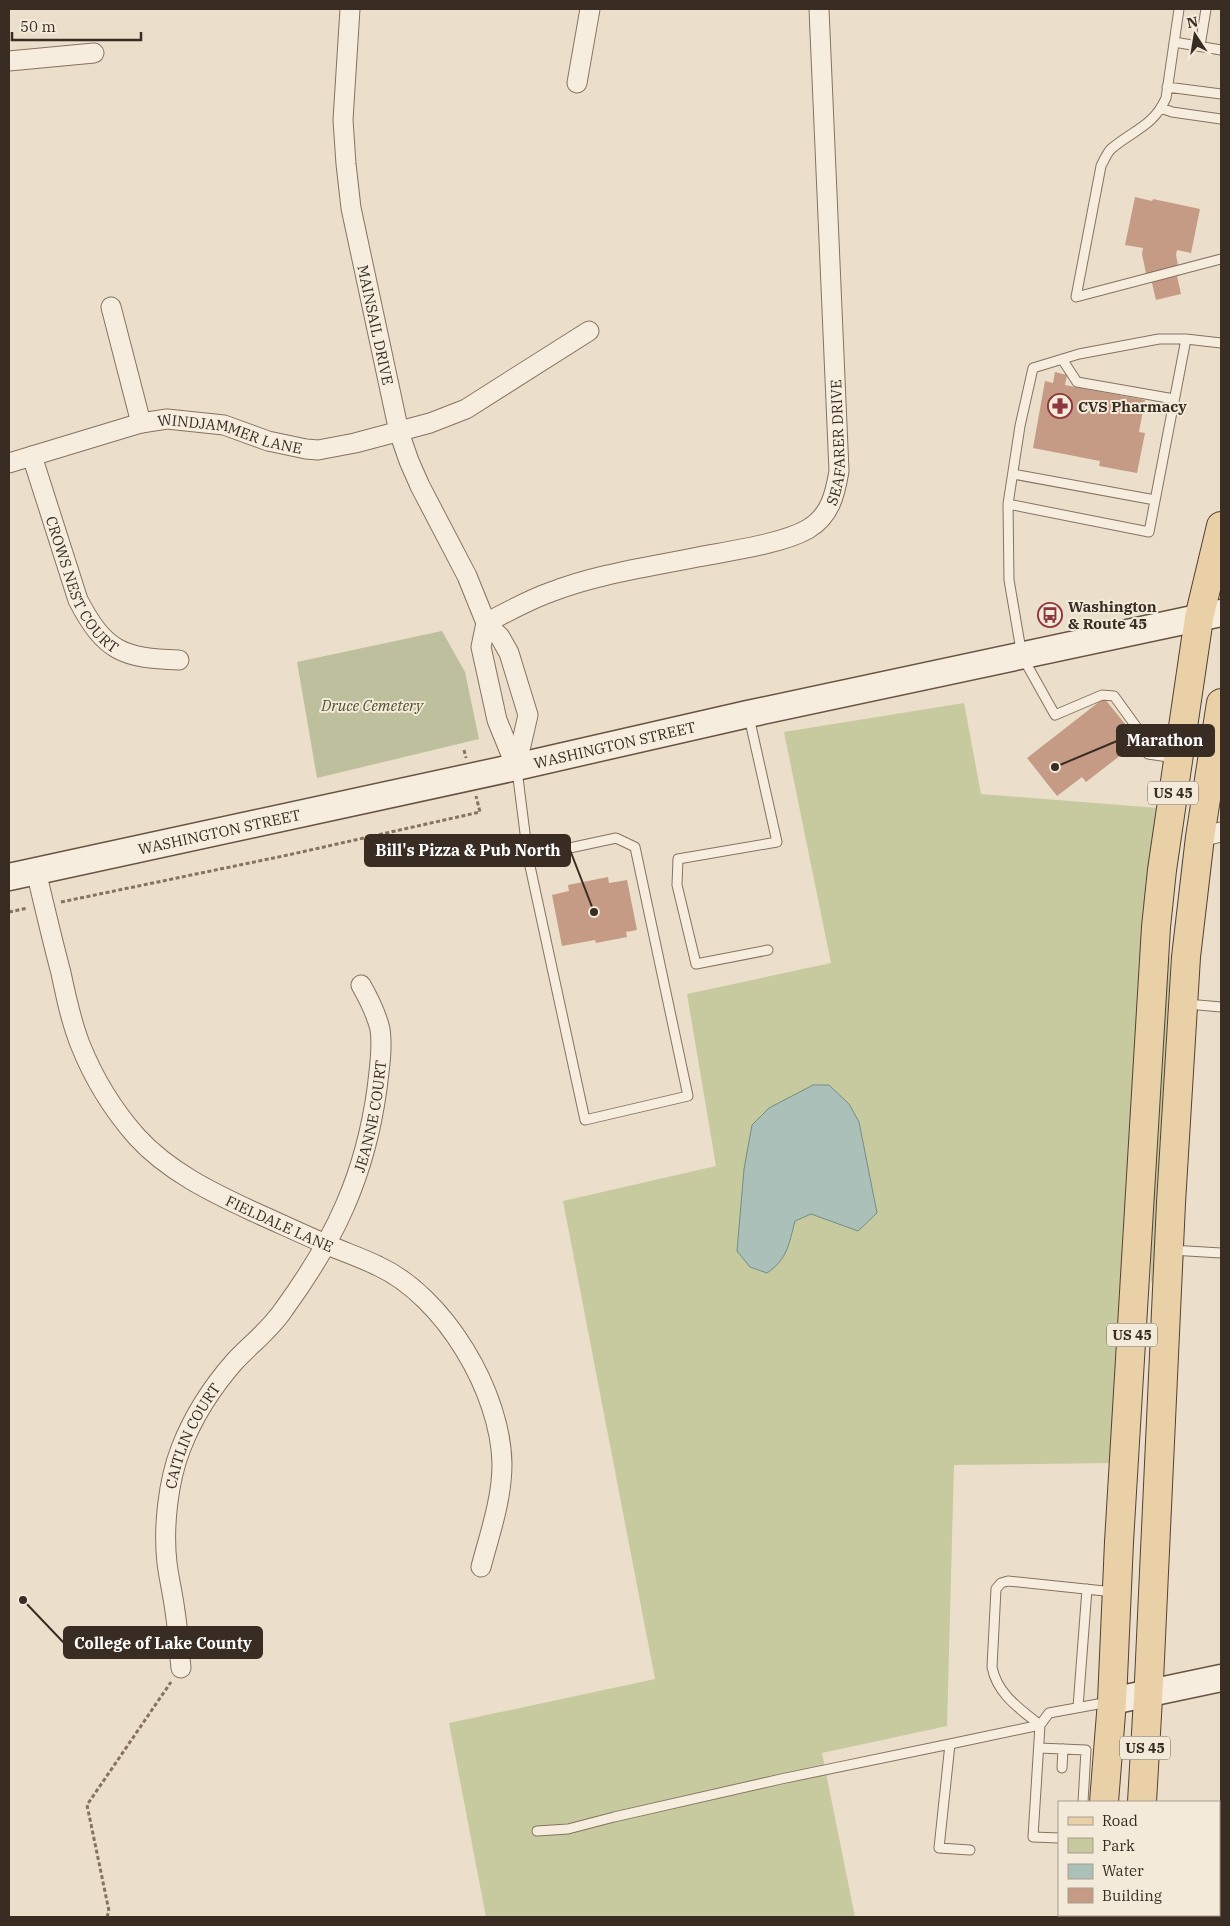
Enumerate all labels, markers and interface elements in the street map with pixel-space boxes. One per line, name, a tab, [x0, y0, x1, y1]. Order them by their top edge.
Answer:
scale bar	[12, 10, 141, 42]
north arrow	[1170, 10, 1220, 60]
text: N	[1185, 12, 1200, 32]
text: 50 m	[20, 17, 56, 36]
street label: MAINSAIL DRIVE	[354, 263, 398, 387]
street label: SEAFARER DRIVE	[821, 379, 849, 508]
pharmacy icon: CVS Pharmacy	[1047, 393, 1073, 419]
place label: CVS Pharmacy	[1078, 397, 1187, 416]
street label: WINDJAMMER LANE	[156, 409, 304, 457]
street label: CROWS NEST COURT	[42, 514, 123, 657]
place label: Washington & Route 45	[1068, 597, 1157, 633]
bus stop icon: Washington & Route 45	[1037, 602, 1063, 628]
park label: Druce Cemetery	[320, 696, 424, 715]
street label: WASHINGTON STREET	[532, 717, 698, 772]
callout: Marathon	[1117, 725, 1214, 756]
text: Marathon	[1127, 730, 1204, 750]
road number: US 45	[1148, 781, 1198, 804]
street label: WASHINGTON STREET	[136, 805, 302, 858]
callout: Bill's Pizza & Pub North	[365, 835, 570, 866]
text: Bill's Pizza & Pub North	[375, 840, 561, 860]
street label: JEANNE COURT	[349, 1059, 390, 1175]
street label: FIELDALE LANE	[223, 1190, 336, 1256]
road number: US 45	[1107, 1324, 1157, 1346]
street label: CAITLIN COURT	[161, 1379, 224, 1490]
callout: College of Lake County	[64, 1627, 262, 1658]
text: College of Lake County	[74, 1633, 253, 1653]
road number: US 45	[1120, 1736, 1170, 1760]
legend	[1058, 1801, 1220, 1916]
text: Road	[1102, 1811, 1138, 1830]
text: Park	[1102, 1836, 1135, 1855]
text: Water	[1102, 1861, 1144, 1880]
text: Building	[1102, 1886, 1162, 1905]

